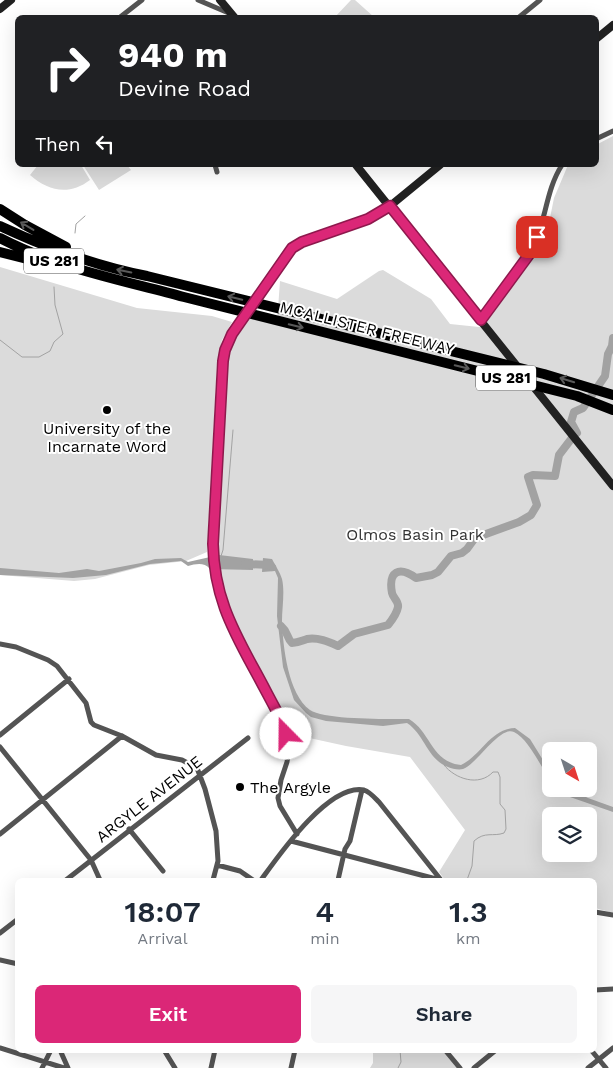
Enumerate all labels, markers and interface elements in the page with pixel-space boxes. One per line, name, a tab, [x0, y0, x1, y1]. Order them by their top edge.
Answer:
text: 940 m	[118, 34, 228, 76]
icon: right	[35, 35, 100, 100]
text: Devine Road	[118, 76, 251, 101]
icon: left	[91, 130, 119, 158]
text: Then	[35, 133, 81, 156]
pin	[516, 216, 558, 258]
one-way arrow	[20, 220, 34, 230]
icon: arrive	[523, 223, 551, 251]
road number: US 281	[24, 248, 84, 274]
one-way arrow	[116, 266, 132, 275]
one-way arrow	[227, 293, 243, 302]
street label: MCALLISTER FREEWAY	[278, 297, 456, 359]
one-way arrow	[287, 322, 303, 331]
one-way arrow	[454, 362, 470, 372]
road number: US 281	[476, 366, 536, 390]
one-way arrow	[559, 375, 575, 385]
marker: University of the Incarnate Word	[101, 404, 113, 416]
place label: University of the Incarnate Word	[43, 419, 171, 456]
park label: Olmos Basin Park	[346, 525, 484, 544]
position arrow	[259, 707, 311, 759]
north arrow	[542, 742, 598, 798]
map controls	[542, 742, 597, 862]
street label: ARGYLE AVENUE	[92, 752, 206, 846]
place label: The Argyle	[250, 778, 331, 797]
marker: The Argyle	[234, 781, 246, 793]
button: layers	[542, 807, 597, 862]
text: 18:07	[124, 894, 201, 929]
text: 4	[315, 894, 334, 929]
text: 1.3	[449, 894, 488, 929]
text: Arrival	[138, 929, 188, 948]
text: min	[310, 929, 340, 948]
text: km	[456, 929, 480, 948]
button: Exit	[35, 985, 301, 1043]
button: Share	[311, 985, 577, 1043]

